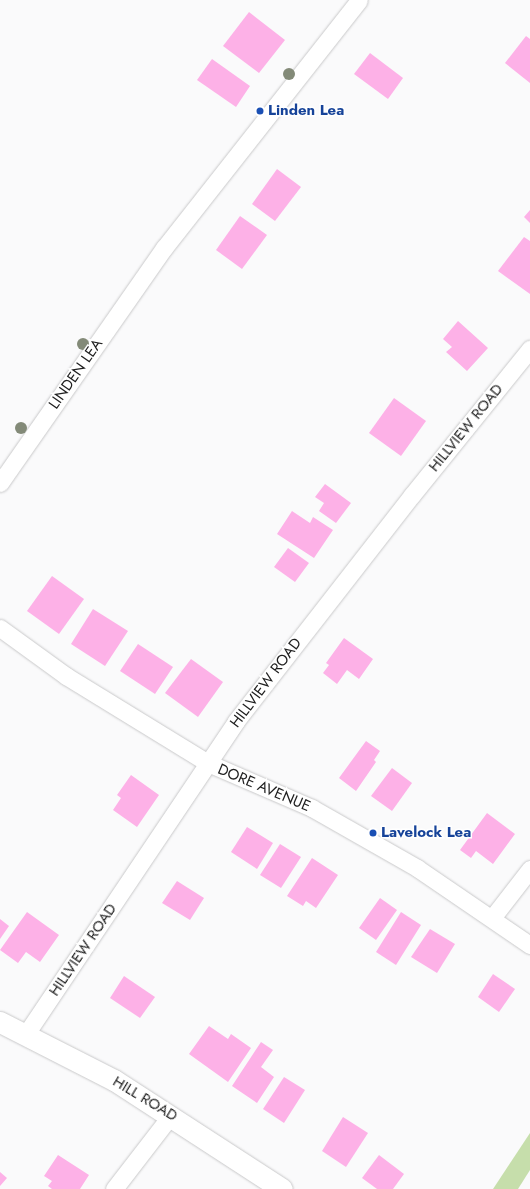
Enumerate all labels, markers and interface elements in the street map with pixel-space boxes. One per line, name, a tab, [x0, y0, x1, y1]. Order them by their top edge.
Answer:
place label: Linden Lea	[268, 102, 344, 120]
marker: Linden Lea	[255, 106, 265, 116]
street label: LINDEN LEA	[45, 335, 107, 413]
street label: HILLVIEW ROAD	[425, 381, 507, 475]
street label: HILLVIEW ROAD	[226, 635, 306, 731]
street label: DORE AVENUE	[215, 760, 313, 816]
place label: Lavelock Lea	[381, 824, 471, 842]
marker: Lavelock Lea	[368, 828, 378, 838]
street label: HILLVIEW ROAD	[45, 900, 121, 1000]
street label: HILL ROAD	[109, 1073, 181, 1125]

